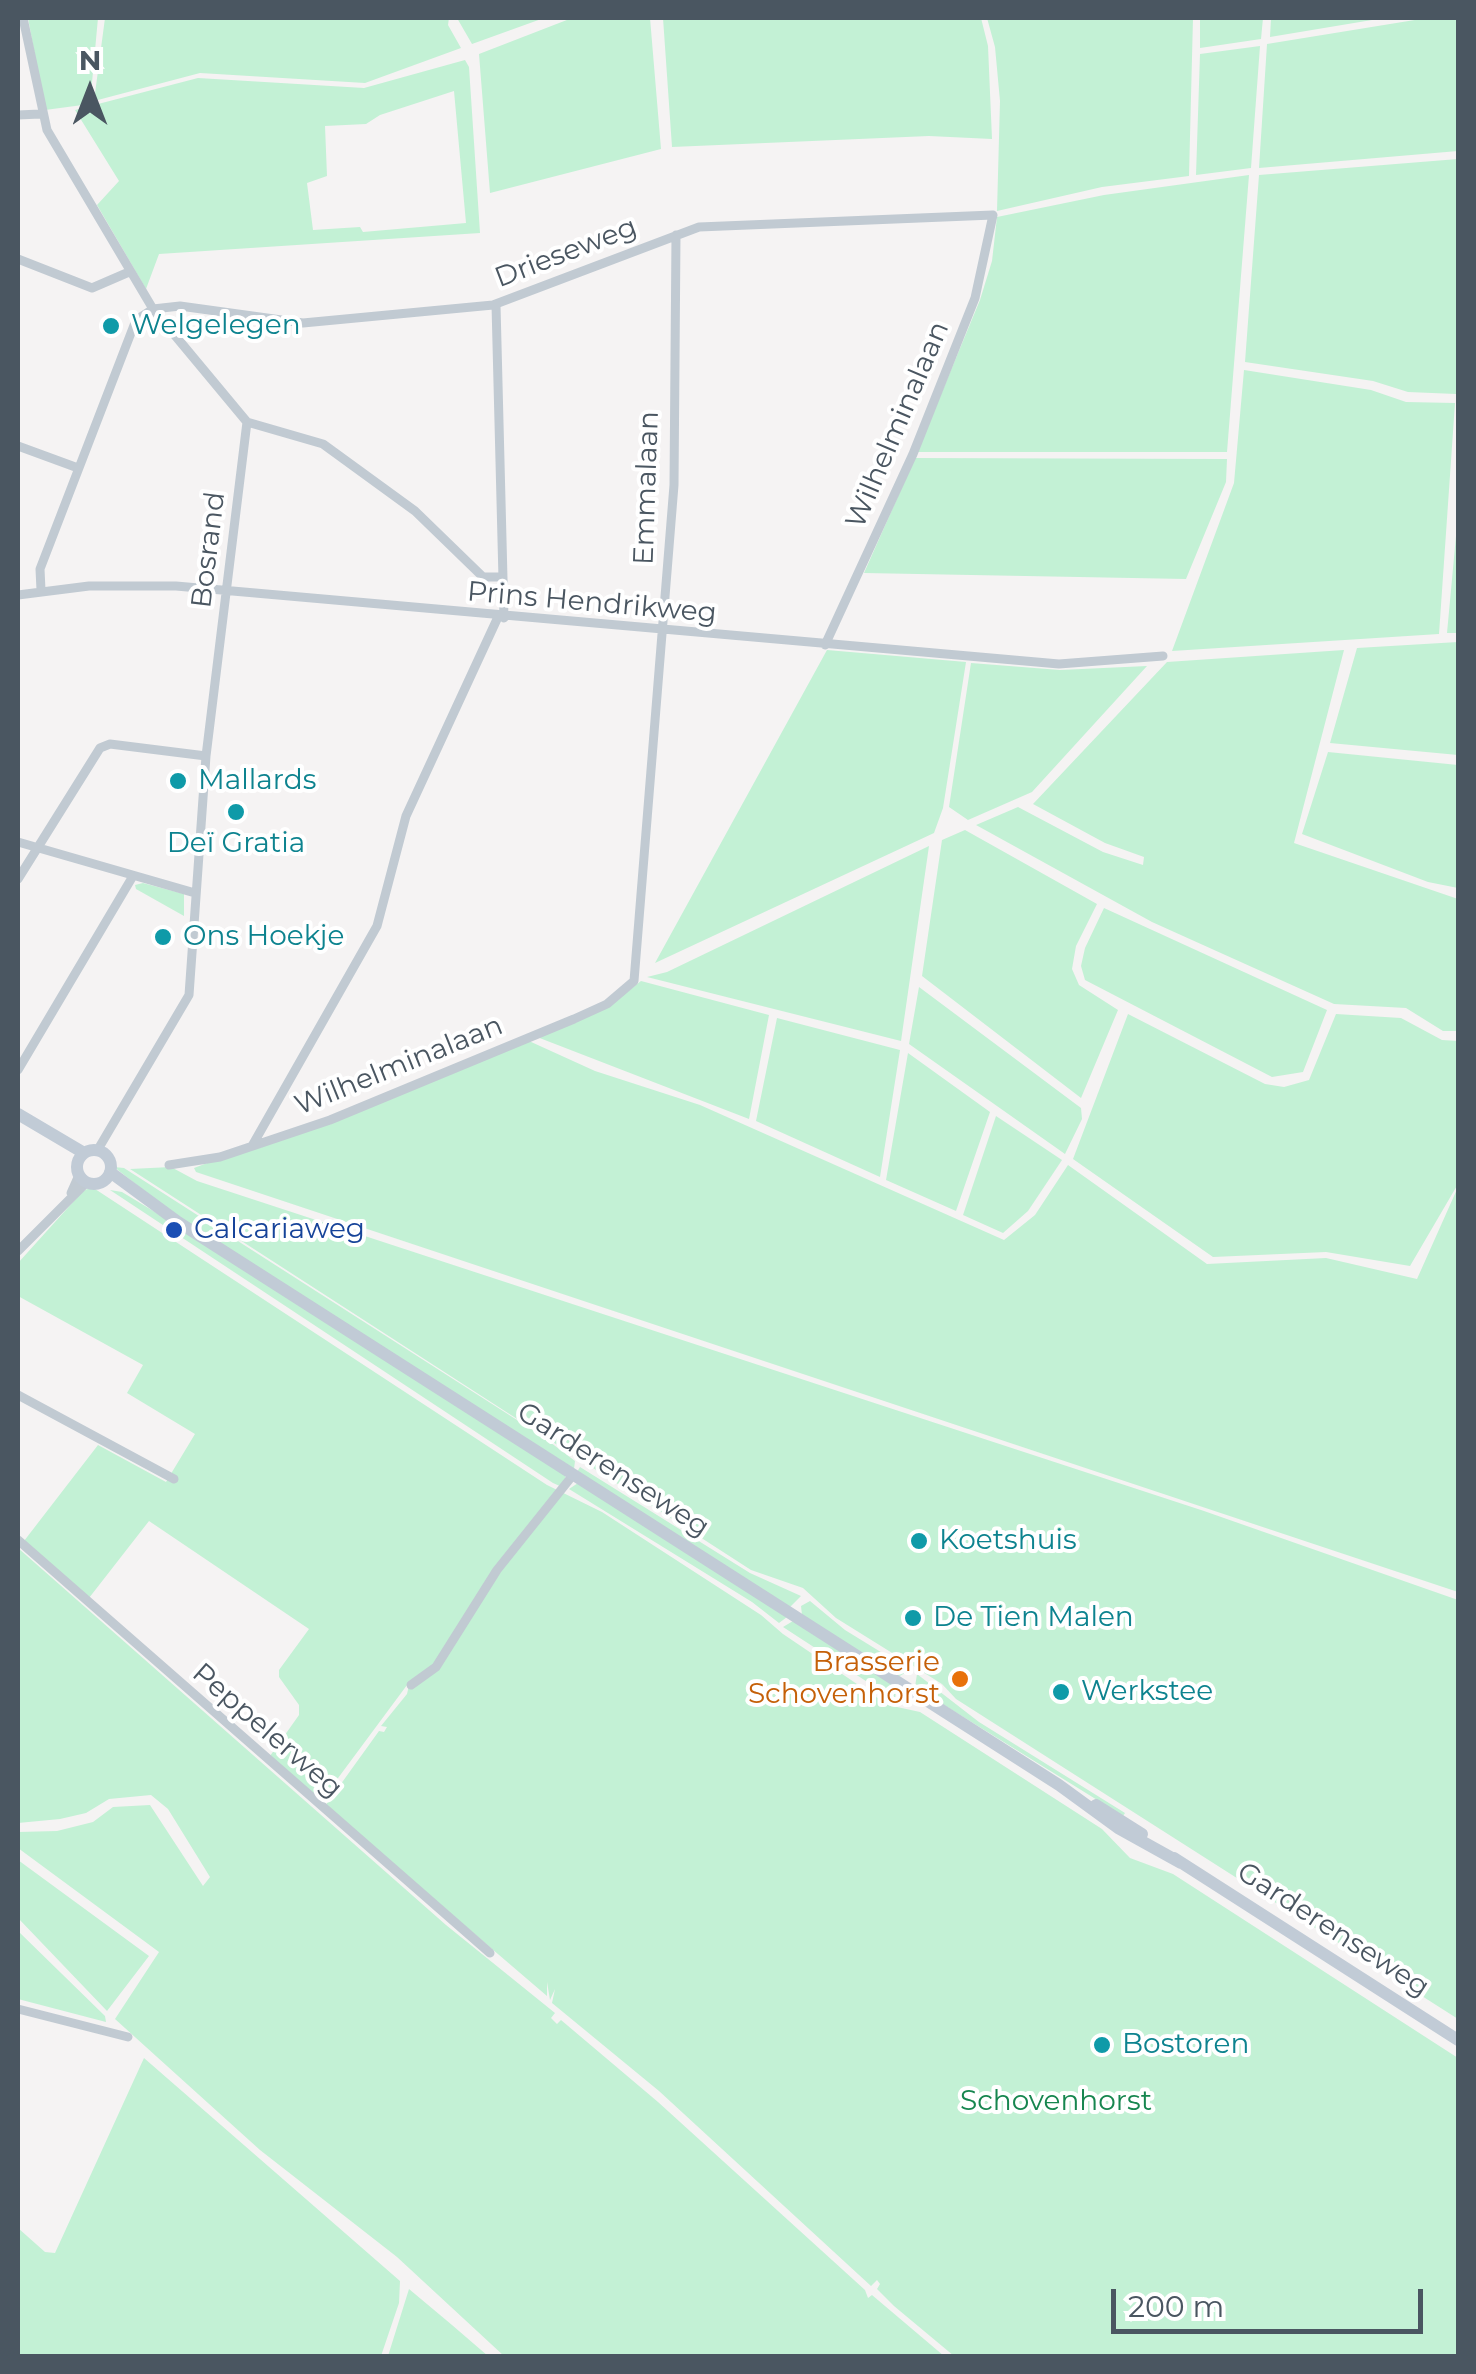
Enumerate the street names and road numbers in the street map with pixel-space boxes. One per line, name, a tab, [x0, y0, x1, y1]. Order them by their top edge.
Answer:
street label: Drieseweg	[490, 211, 642, 295]
street label: Wilhelminalaan	[839, 317, 957, 533]
street label: Emmalaan	[628, 410, 666, 566]
street label: Bosrand	[185, 490, 233, 610]
street label: Prins Hendrikweg	[466, 575, 718, 631]
street label: Wilhelminalaan	[290, 1009, 508, 1123]
street label: Garderenseweg	[511, 1395, 715, 1545]
street label: Peppelerweg	[185, 1657, 349, 1805]
street label: Garderenseweg	[1231, 1855, 1435, 2005]

